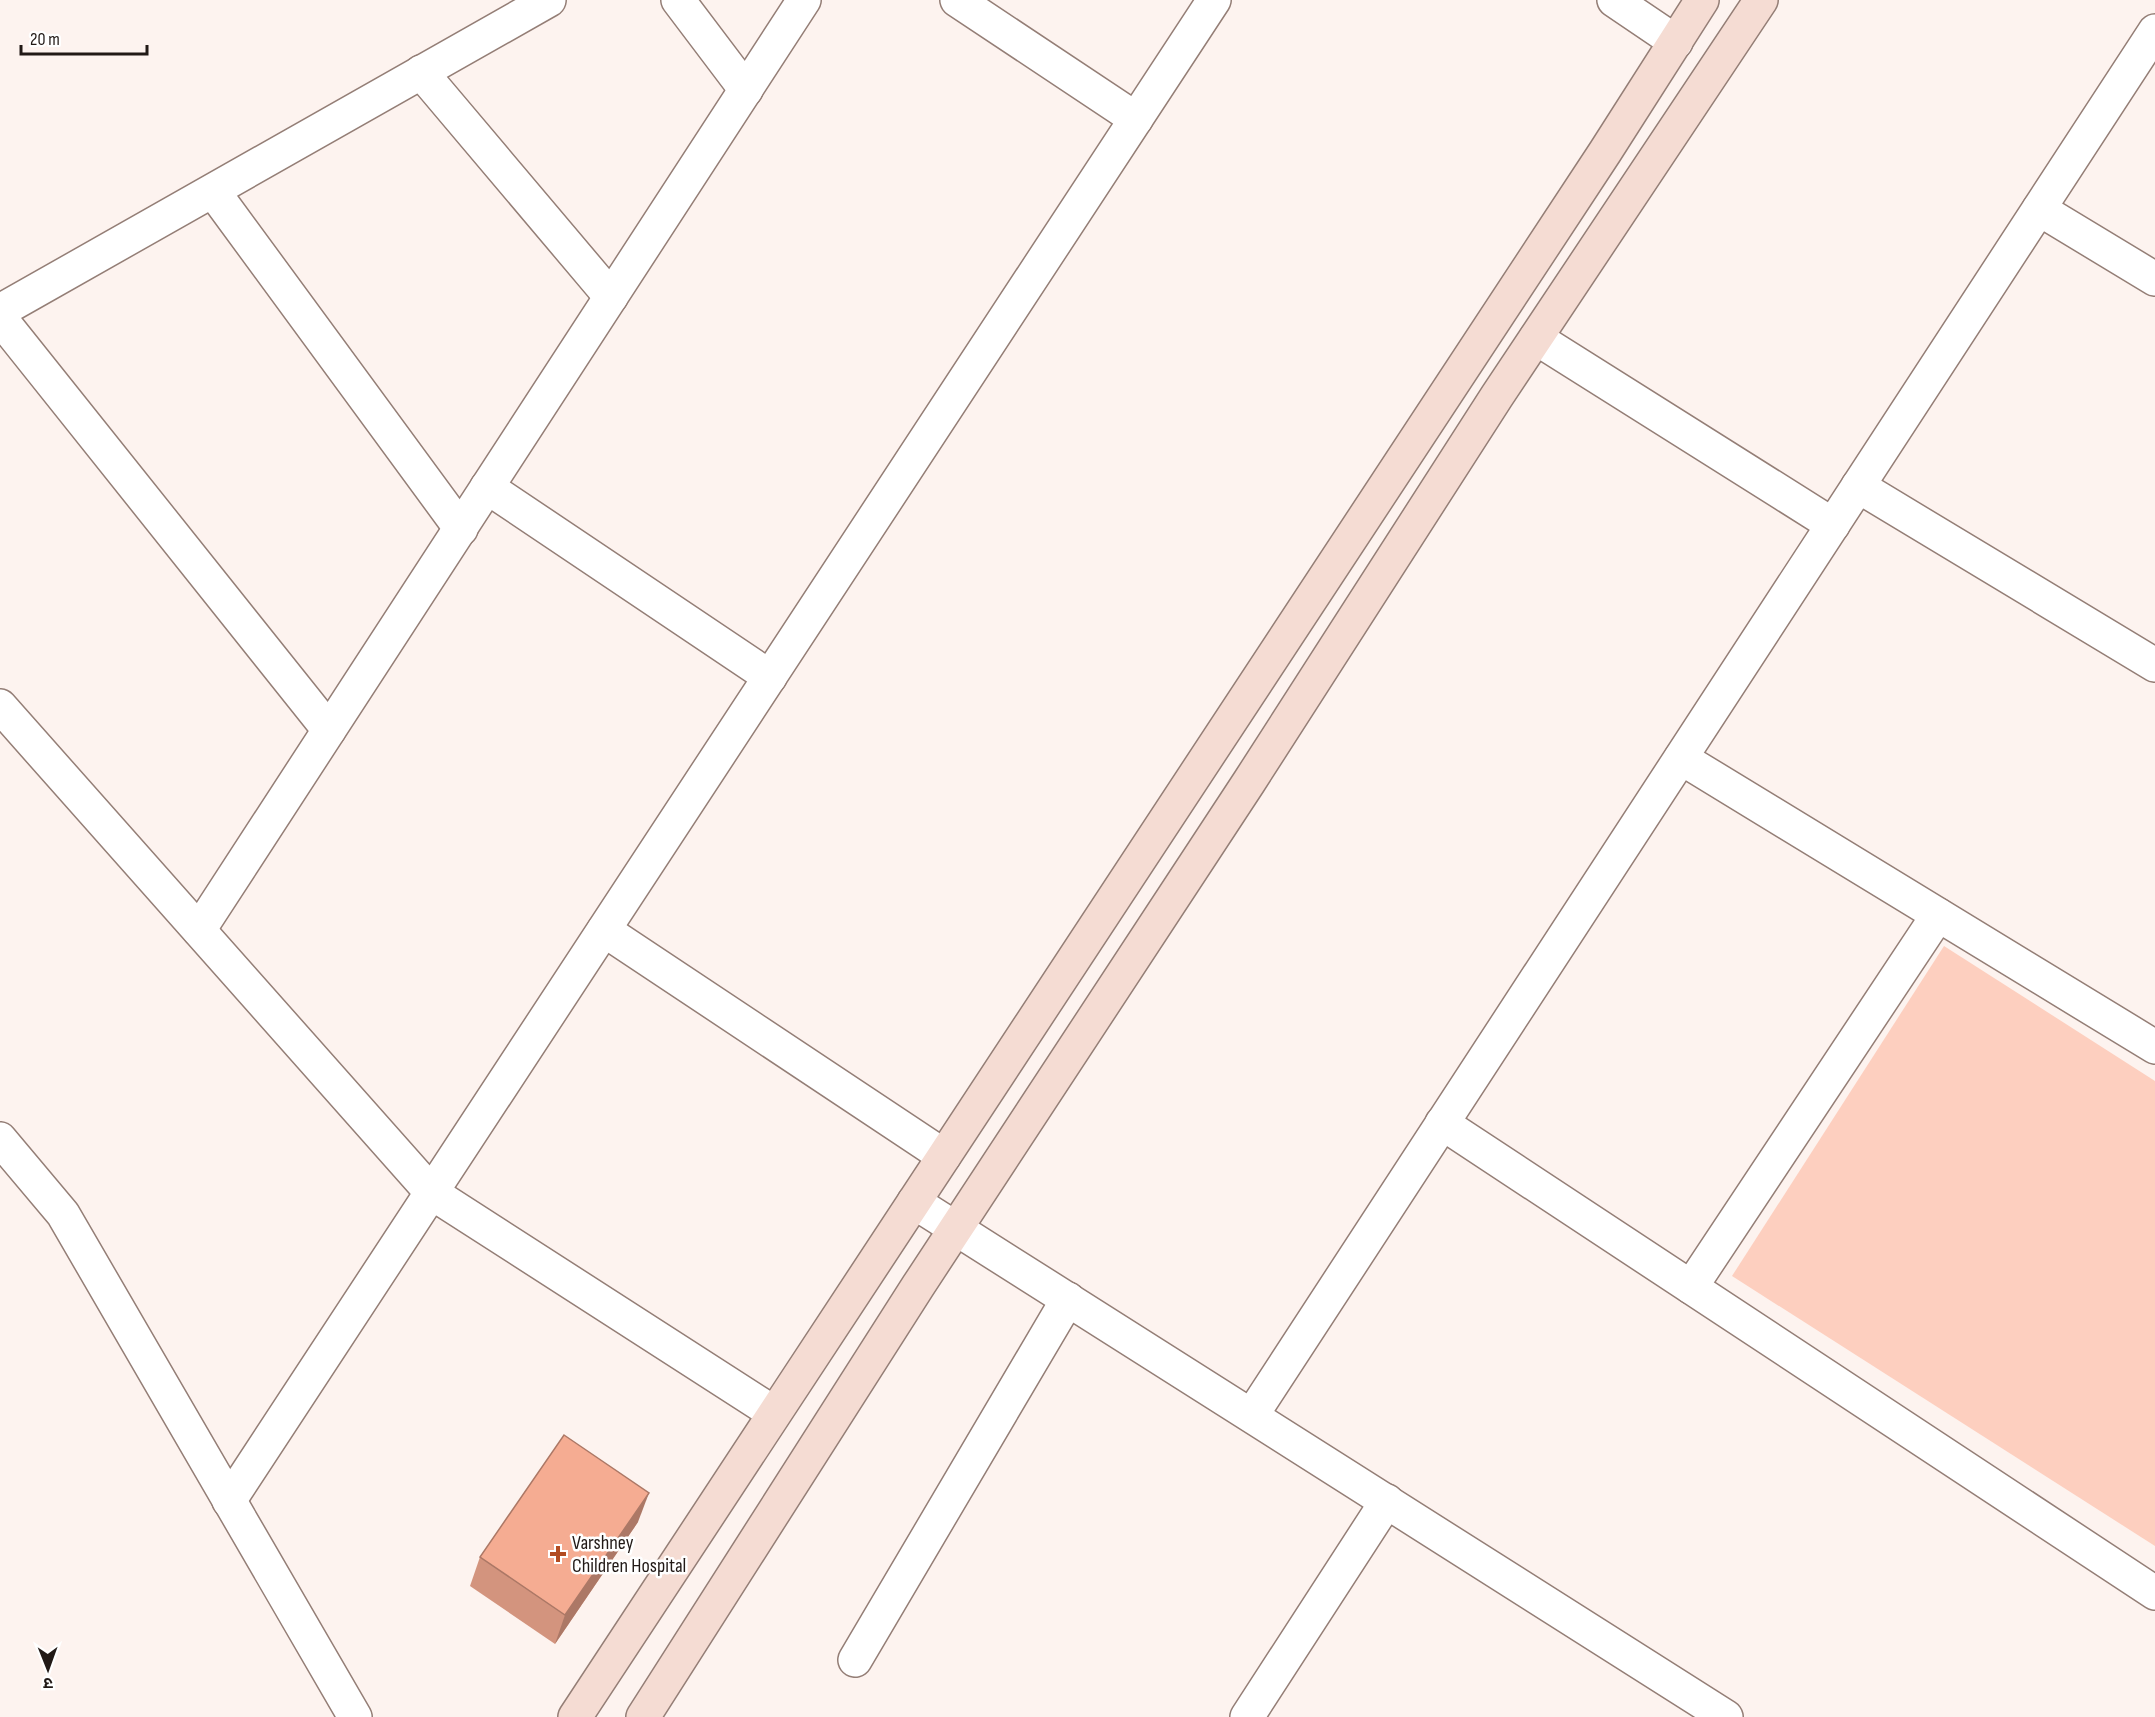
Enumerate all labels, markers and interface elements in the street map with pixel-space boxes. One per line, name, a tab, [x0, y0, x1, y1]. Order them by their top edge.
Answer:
scale bar	[21, 18, 147, 56]
text: 20 m	[30, 29, 60, 50]
place label: Varshney Children Hospital	[572, 1531, 686, 1578]
marker: Varshney Children Hospital	[549, 1545, 567, 1563]
north arrow	[18, 1639, 78, 1699]
text: उ	[43, 1673, 53, 1692]

